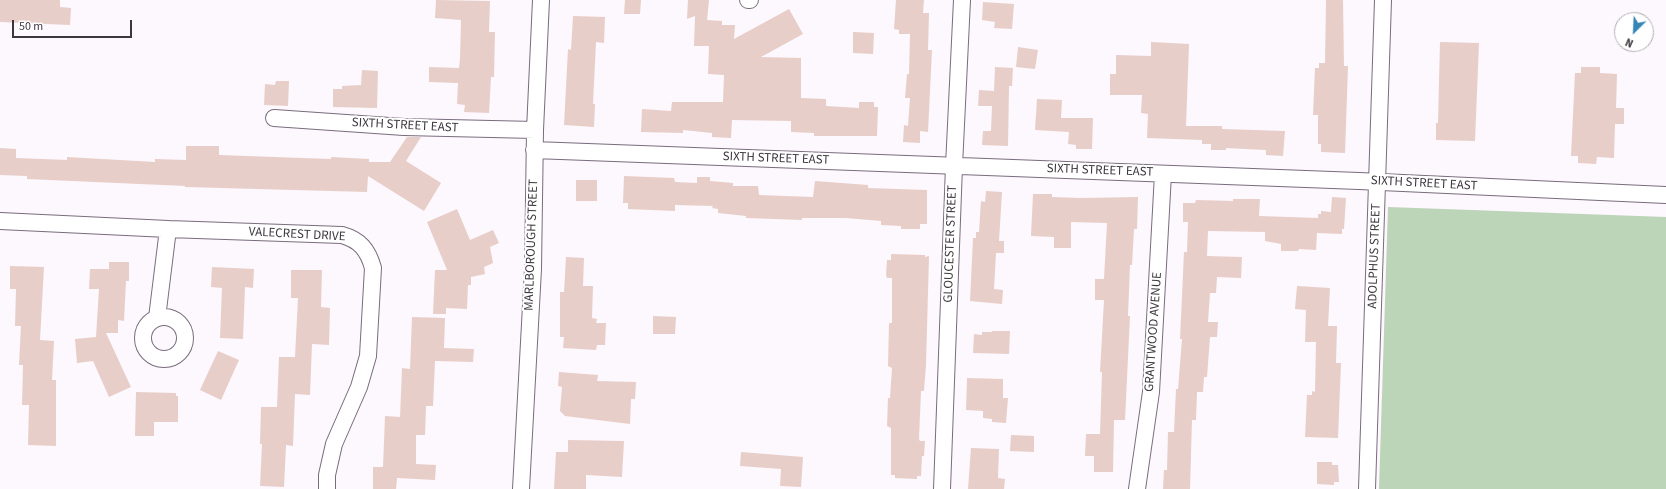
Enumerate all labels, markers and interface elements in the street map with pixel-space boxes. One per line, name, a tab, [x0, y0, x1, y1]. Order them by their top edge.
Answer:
scale bar	[14, 12, 134, 38]
north arrow	[1614, 12, 1654, 52]
text: 50 m	[19, 18, 43, 35]
text: N	[1623, 34, 1636, 51]
street label: SIXTH STREET EAST	[351, 115, 459, 137]
street label: SIXTH STREET EAST	[722, 149, 830, 169]
street label: SIXTH STREET EAST	[1046, 161, 1154, 181]
street label: SIXTH STREET EAST	[1370, 173, 1478, 195]
street label: MARLBOROUGH STREET	[522, 179, 542, 311]
street label: GLOUCESTER STREET	[941, 185, 961, 303]
street label: ADOLPHUS STREET	[1365, 203, 1385, 309]
street label: VALECREST DRIVE	[248, 225, 346, 245]
street label: GRANTWOOD AVENUE	[1142, 272, 1166, 392]

